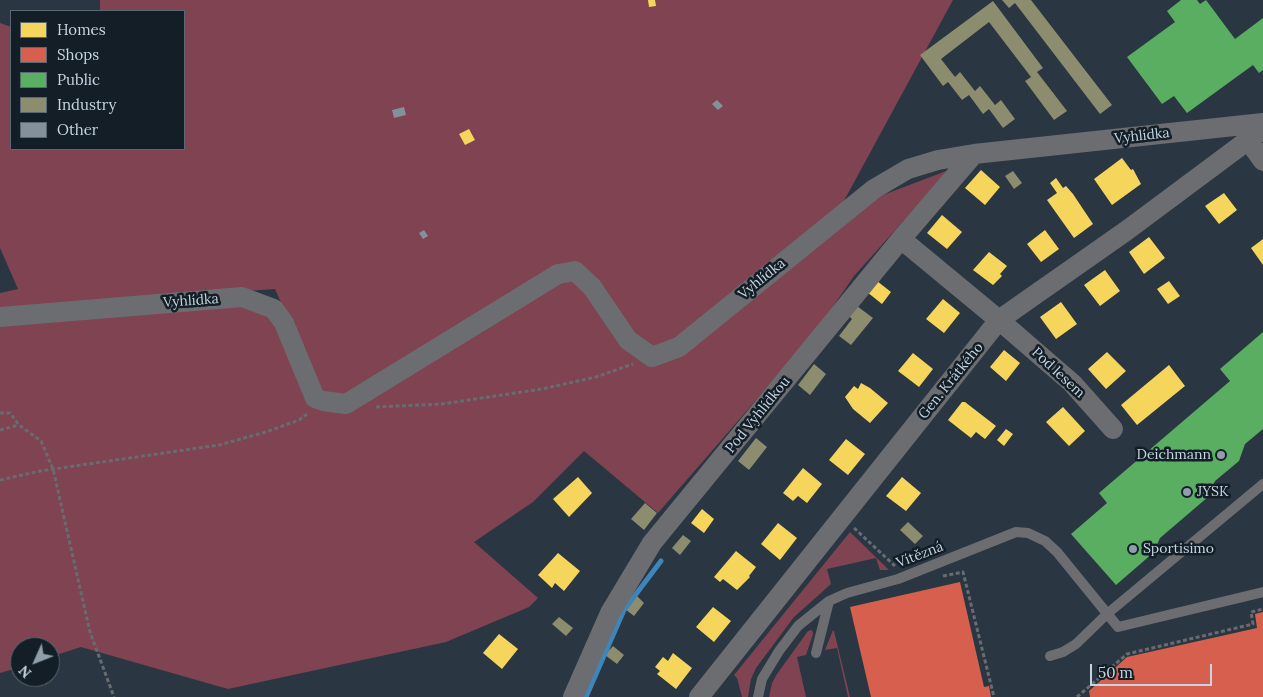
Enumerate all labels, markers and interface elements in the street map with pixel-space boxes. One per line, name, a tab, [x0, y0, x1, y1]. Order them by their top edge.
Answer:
legend	[10, 10, 185, 150]
text: Homes	[57, 20, 106, 39]
text: Shops	[57, 45, 99, 64]
text: Public	[57, 70, 100, 89]
text: Industry	[57, 95, 116, 114]
text: Other	[57, 120, 98, 139]
street label: Vyhlídka	[1114, 125, 1170, 147]
street label: Vyhlídka	[735, 255, 789, 303]
street label: Vyhlídka	[163, 291, 219, 311]
street label: Gen. Krátkého	[915, 339, 987, 423]
street label: Pod lesem	[1028, 344, 1088, 402]
street label: Pod Vyhlídkou	[722, 373, 794, 457]
place label: Deichmann	[1136, 447, 1211, 463]
marker: Deichmann	[1215, 449, 1227, 461]
place label: JYSK	[1197, 484, 1229, 500]
marker: JYSK	[1181, 486, 1193, 498]
street label: Vítězná	[894, 538, 946, 572]
place label: Sportisimo	[1143, 541, 1214, 557]
marker: Sportisimo	[1127, 543, 1139, 555]
north arrow	[10, 637, 60, 687]
scale bar	[1093, 654, 1216, 686]
text: N	[15, 662, 35, 682]
text: 50 m	[1098, 663, 1133, 682]

